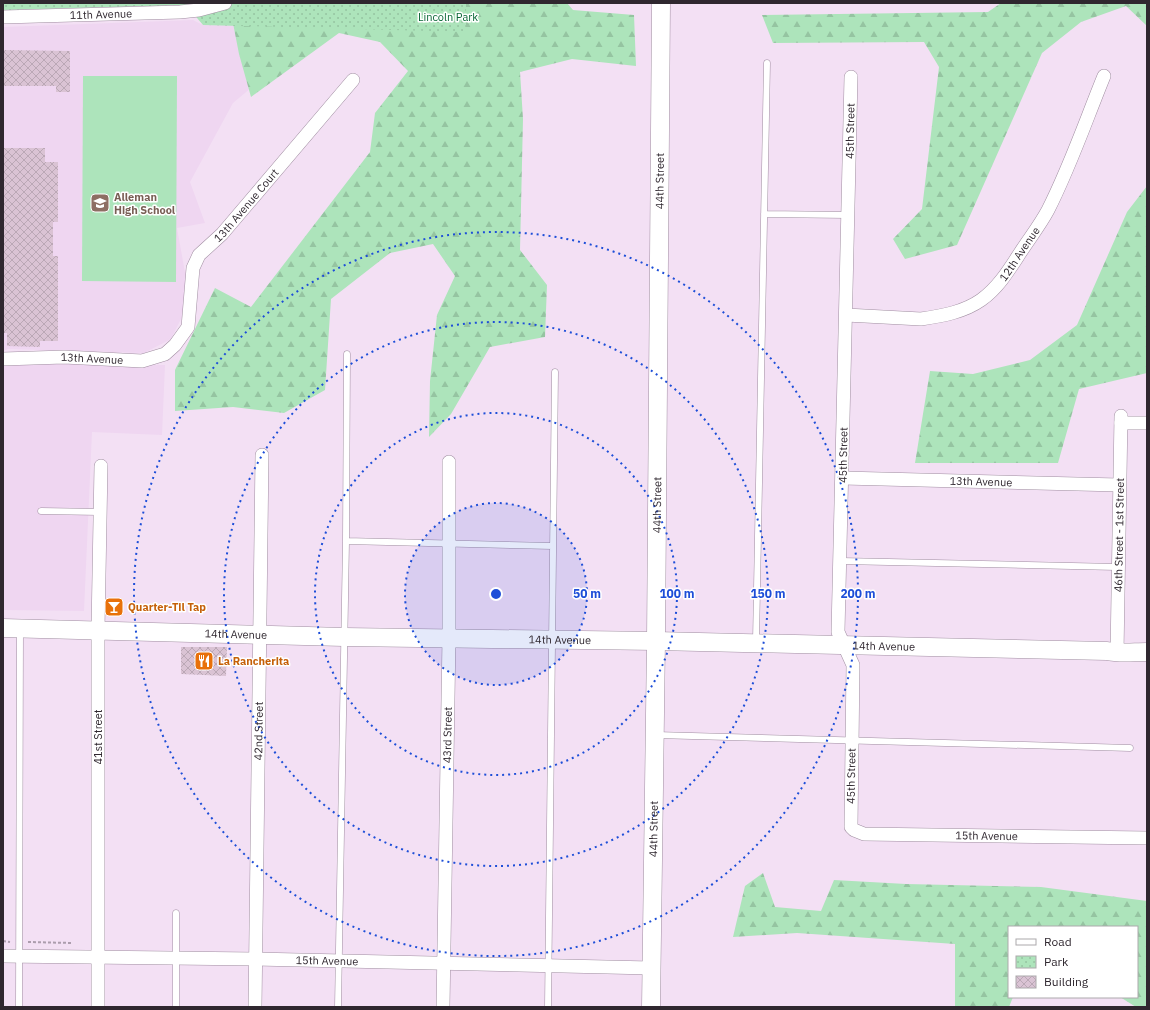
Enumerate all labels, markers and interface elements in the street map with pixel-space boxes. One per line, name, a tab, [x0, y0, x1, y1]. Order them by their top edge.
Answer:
street label: 11th Avenue	[69, 6, 133, 22]
park label: Lincoln Park	[418, 10, 478, 24]
street label: 45th Street	[843, 103, 857, 159]
street label: 44th Street	[652, 153, 667, 209]
street label: 13th Avenue Court	[211, 166, 282, 245]
place label: Alleman High School	[114, 190, 176, 217]
school or university icon: Alleman High School	[89, 192, 111, 214]
street label: 12th Avenue	[996, 224, 1043, 284]
street label: 13th Avenue	[60, 350, 124, 367]
street label: 45th Street	[836, 427, 850, 483]
street label: 13th Avenue	[949, 474, 1012, 489]
street label: 44th Street	[650, 477, 664, 533]
street label: 46th Street - 1st Street	[1111, 478, 1127, 592]
text: 50 m	[573, 586, 601, 601]
text: 100 m	[659, 586, 695, 601]
text: 150 m	[750, 586, 786, 601]
text: 200 m	[840, 586, 876, 601]
centre of rings	[489, 587, 503, 601]
bar icon: Quarter-Til Tap	[103, 596, 125, 618]
place label: Quarter-Til Tap	[128, 600, 206, 614]
street label: 14th Avenue	[204, 626, 267, 642]
street label: 14th Avenue	[528, 632, 591, 647]
street label: 14th Avenue	[852, 638, 915, 654]
restaurant icon: La Rancherita	[193, 650, 215, 672]
place label: La Rancherita	[218, 654, 289, 668]
street label: 42nd Street	[251, 701, 266, 760]
street label: 43rd Street	[440, 707, 455, 763]
street label: 41st Street	[91, 709, 105, 765]
street label: 45th Street	[844, 748, 858, 804]
street label: 44th Street	[646, 801, 661, 857]
street label: 15th Avenue	[955, 828, 1018, 843]
legend	[1008, 926, 1138, 998]
text: Road	[1044, 934, 1072, 949]
street label: 15th Avenue	[295, 953, 358, 968]
text: Park	[1044, 954, 1069, 969]
text: Building	[1044, 974, 1089, 989]

